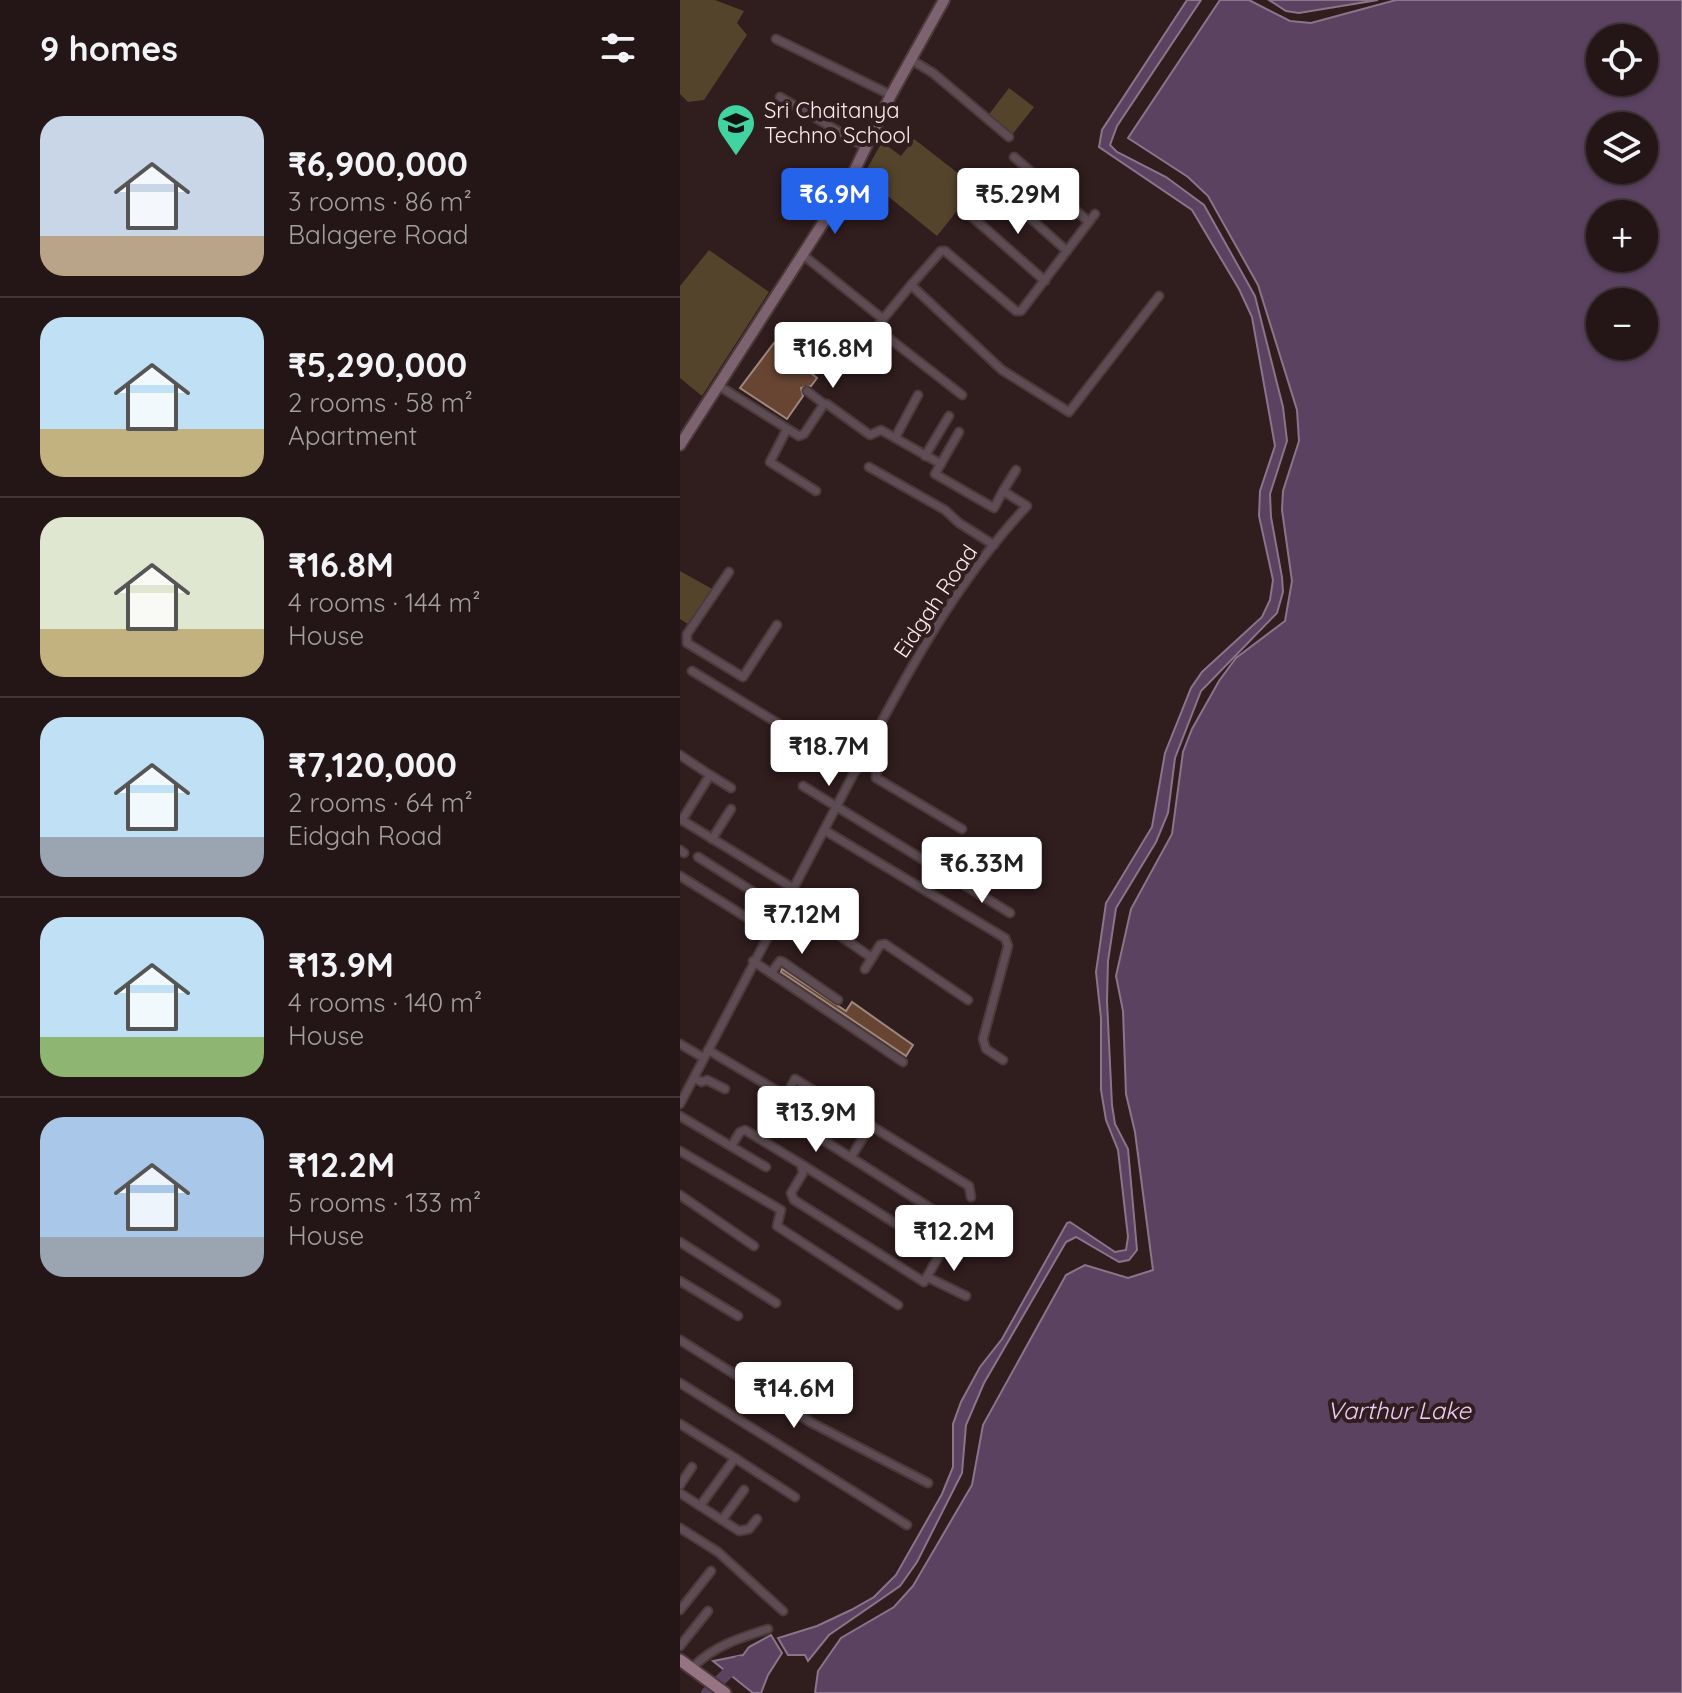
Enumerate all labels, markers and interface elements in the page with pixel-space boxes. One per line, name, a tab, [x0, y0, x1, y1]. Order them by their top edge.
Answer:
map controls	[1586, 24, 1658, 360]
button: locate	[1586, 24, 1658, 96]
icon: filters	[596, 26, 640, 70]
text: 9 homes	[40, 27, 178, 70]
place label: Sri Chaitanya Techno School	[764, 96, 911, 149]
school or university icon: Sri Chaitanya Techno School	[715, 102, 757, 157]
button: layers	[1586, 112, 1658, 184]
text: ₹6,900,000	[288, 142, 468, 185]
icon: home	[104, 148, 200, 244]
pin: ₹6.9M	[779, 168, 891, 236]
pin: ₹5.29M	[953, 168, 1083, 236]
text: ₹6.9M	[799, 177, 871, 210]
text: ₹5.29M	[975, 177, 1061, 210]
text: 3 rooms · 86 m²	[288, 185, 472, 218]
button: +	[1586, 200, 1658, 272]
text: Balagere Road	[288, 218, 469, 251]
button: −	[1586, 288, 1658, 360]
pin: ₹16.8M	[768, 322, 898, 390]
text: ₹16.8M	[793, 331, 873, 364]
text: ₹5,290,000	[288, 343, 467, 386]
icon: home	[104, 349, 200, 445]
text: 2 rooms · 58 m²	[288, 386, 473, 419]
text: Apartment	[288, 419, 417, 452]
street label: Eidgah Road	[887, 539, 983, 663]
text: ₹16.8M	[288, 543, 394, 586]
icon: home	[104, 549, 200, 645]
text: 4 rooms · 144 m²	[288, 586, 481, 619]
text: House	[288, 619, 364, 652]
pin: ₹18.7M	[764, 720, 894, 788]
text: ₹18.7M	[789, 729, 869, 762]
text: ₹7,120,000	[288, 743, 457, 786]
icon: home	[104, 749, 200, 845]
text: 2 rooms · 64 m²	[288, 786, 473, 819]
text: Eidgah Road	[288, 819, 442, 852]
pin: ₹6.33M	[917, 837, 1047, 905]
text: ₹6.33M	[940, 846, 1024, 879]
pin: ₹7.12M	[737, 888, 867, 956]
text: ₹7.12M	[763, 897, 841, 930]
text: ₹13.9M	[288, 943, 394, 986]
icon: home	[104, 949, 200, 1045]
text: 4 rooms · 140 m²	[288, 986, 482, 1019]
text: House	[288, 1019, 364, 1052]
pin: ₹13.9M	[751, 1086, 881, 1154]
text: ₹13.9M	[776, 1095, 857, 1128]
text: ₹12.2M	[288, 1143, 395, 1186]
icon: home	[104, 1149, 200, 1245]
text: 5 rooms · 133 m²	[288, 1186, 481, 1219]
pin: ₹12.2M	[889, 1205, 1019, 1273]
text: ₹12.2M	[913, 1214, 995, 1247]
text: House	[288, 1219, 364, 1252]
pin: ₹14.6M	[729, 1362, 859, 1430]
text: ₹14.6M	[753, 1371, 835, 1404]
water label: Varthur Lake	[1327, 1395, 1472, 1425]

